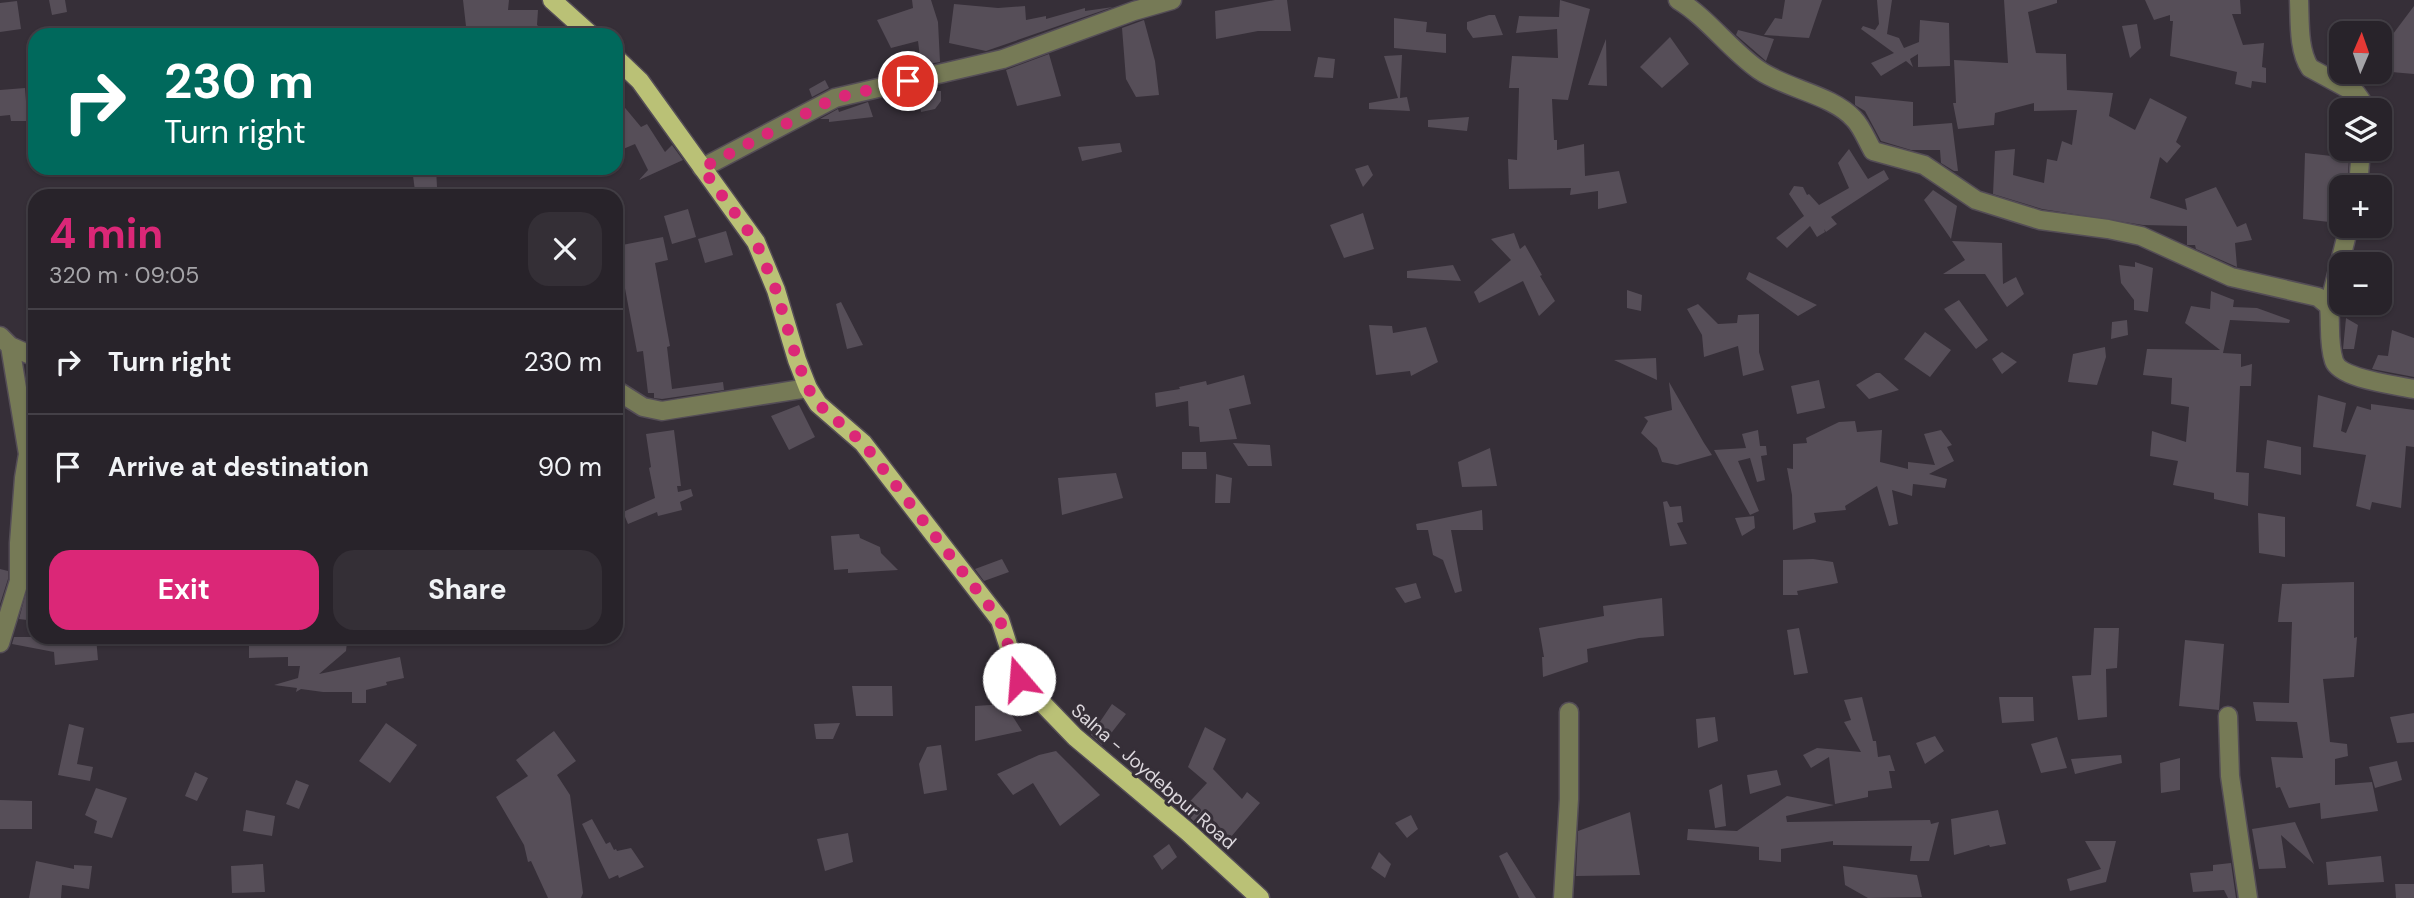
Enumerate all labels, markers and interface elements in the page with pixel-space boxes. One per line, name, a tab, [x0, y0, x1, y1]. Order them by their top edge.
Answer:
north arrow	[2329, 21, 2392, 84]
map controls	[2329, 21, 2392, 315]
text: 230 m	[164, 49, 314, 113]
pin	[878, 51, 938, 111]
icon: right	[49, 56, 140, 147]
icon: arrive	[889, 62, 927, 100]
button: layers	[2329, 98, 2392, 161]
text: Turn right	[164, 111, 306, 153]
button: +	[2329, 175, 2392, 238]
text: 4 min	[49, 206, 163, 261]
button: close	[528, 212, 602, 286]
button: −	[2329, 252, 2392, 315]
text: 320 m · 09:05	[49, 260, 199, 290]
icon: right	[49, 343, 87, 381]
text: Turn right	[108, 345, 232, 379]
text: 230 m	[524, 345, 602, 379]
icon: arrive	[49, 448, 87, 486]
text: Arrive at destination	[108, 450, 369, 484]
text: 90 m	[538, 450, 602, 484]
button: Exit	[49, 550, 319, 630]
button: Share	[333, 550, 602, 630]
position arrow	[982, 642, 1056, 716]
street label: Salna - Joydebpur Road	[1066, 698, 1241, 855]

